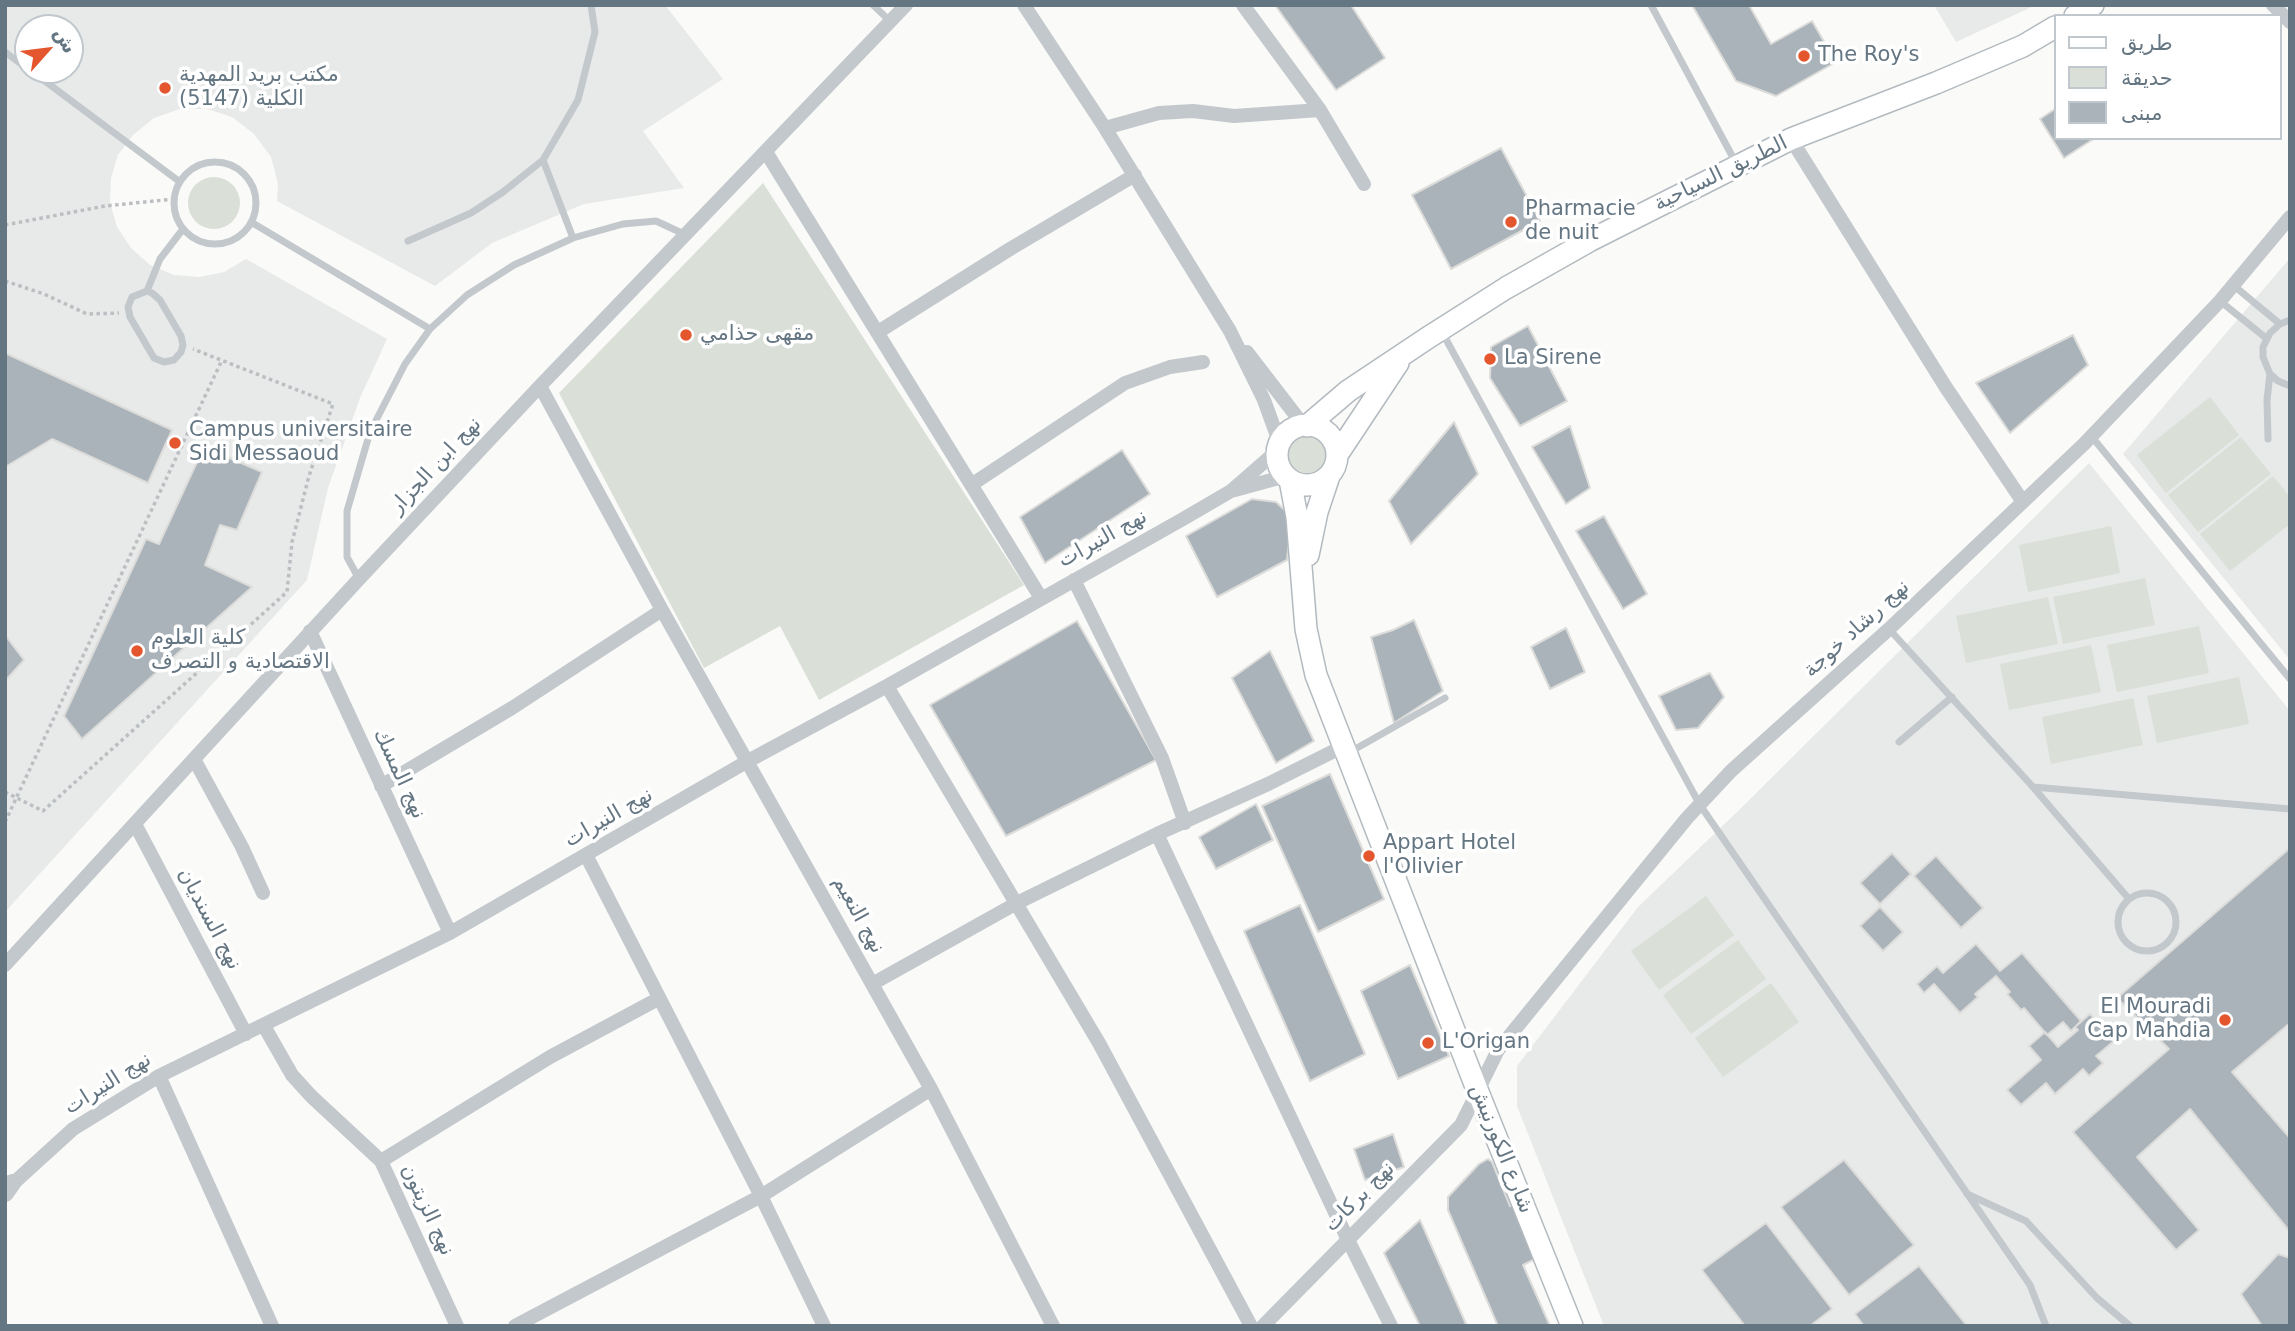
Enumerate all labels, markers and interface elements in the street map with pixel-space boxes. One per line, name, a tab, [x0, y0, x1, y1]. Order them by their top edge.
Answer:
north arrow	[14, 14, 84, 84]
legend	[2054, 14, 2281, 140]
text: ش	[50, 23, 82, 57]
text: طريق	[2121, 31, 2173, 55]
place label: The Roy's	[1818, 43, 1919, 69]
marker: The Roy's	[1796, 48, 1812, 64]
place label: مكتب بريد المهدية الكلية (5147)	[179, 63, 339, 113]
text: حديقة	[2121, 66, 2173, 90]
marker: مكتب بريد المهدية الكلية (5147)	[157, 80, 173, 96]
text: مبنى	[2121, 101, 2162, 125]
street label: الطريق السياحية	[1650, 131, 1792, 217]
place label: Pharmacie de nuit	[1525, 197, 1636, 247]
marker: Pharmacie de nuit	[1503, 214, 1519, 230]
place label: مقهى حذامي	[700, 322, 814, 348]
marker: مقهى حذامي	[678, 327, 694, 343]
place label: La Sirene	[1504, 346, 1602, 372]
marker: La Sirene	[1482, 351, 1498, 367]
street label: نهج ابن الجزار	[385, 412, 487, 520]
place label: Campus universitaire Sidi Messaoud	[189, 418, 412, 468]
marker: Campus universitaire Sidi Messaoud	[167, 435, 183, 451]
street label: نهج النيرات	[1054, 504, 1152, 574]
street label: نهج رشاد خوجة	[1799, 575, 1915, 683]
place label: كلية العلوم الاقتصادية و التصرف	[151, 626, 330, 676]
marker: كلية العلوم الاقتصادية و التصرف	[129, 643, 145, 659]
street label: نهج المسك	[367, 725, 431, 823]
street label: نهج النيرات	[560, 783, 658, 853]
place label: Appart Hotel l'Olivier	[1383, 831, 1516, 881]
marker: Appart Hotel l'Olivier	[1361, 848, 1377, 864]
street label: نهج السنديان	[172, 864, 246, 974]
street label: نهج النعيم	[826, 872, 890, 958]
place label: El Mouradi Cap Mahdia	[2087, 995, 2211, 1045]
marker: El Mouradi Cap Mahdia	[2217, 1012, 2233, 1028]
place label: L'Origan	[1442, 1030, 1530, 1056]
marker: L'Origan	[1420, 1035, 1436, 1051]
street label: نهج النيرات	[60, 1047, 156, 1121]
street label: شارع الكورنيش	[1464, 1081, 1538, 1217]
street label: نهج بركات	[1319, 1156, 1401, 1238]
street label: نهج الزيتون	[395, 1160, 459, 1260]

